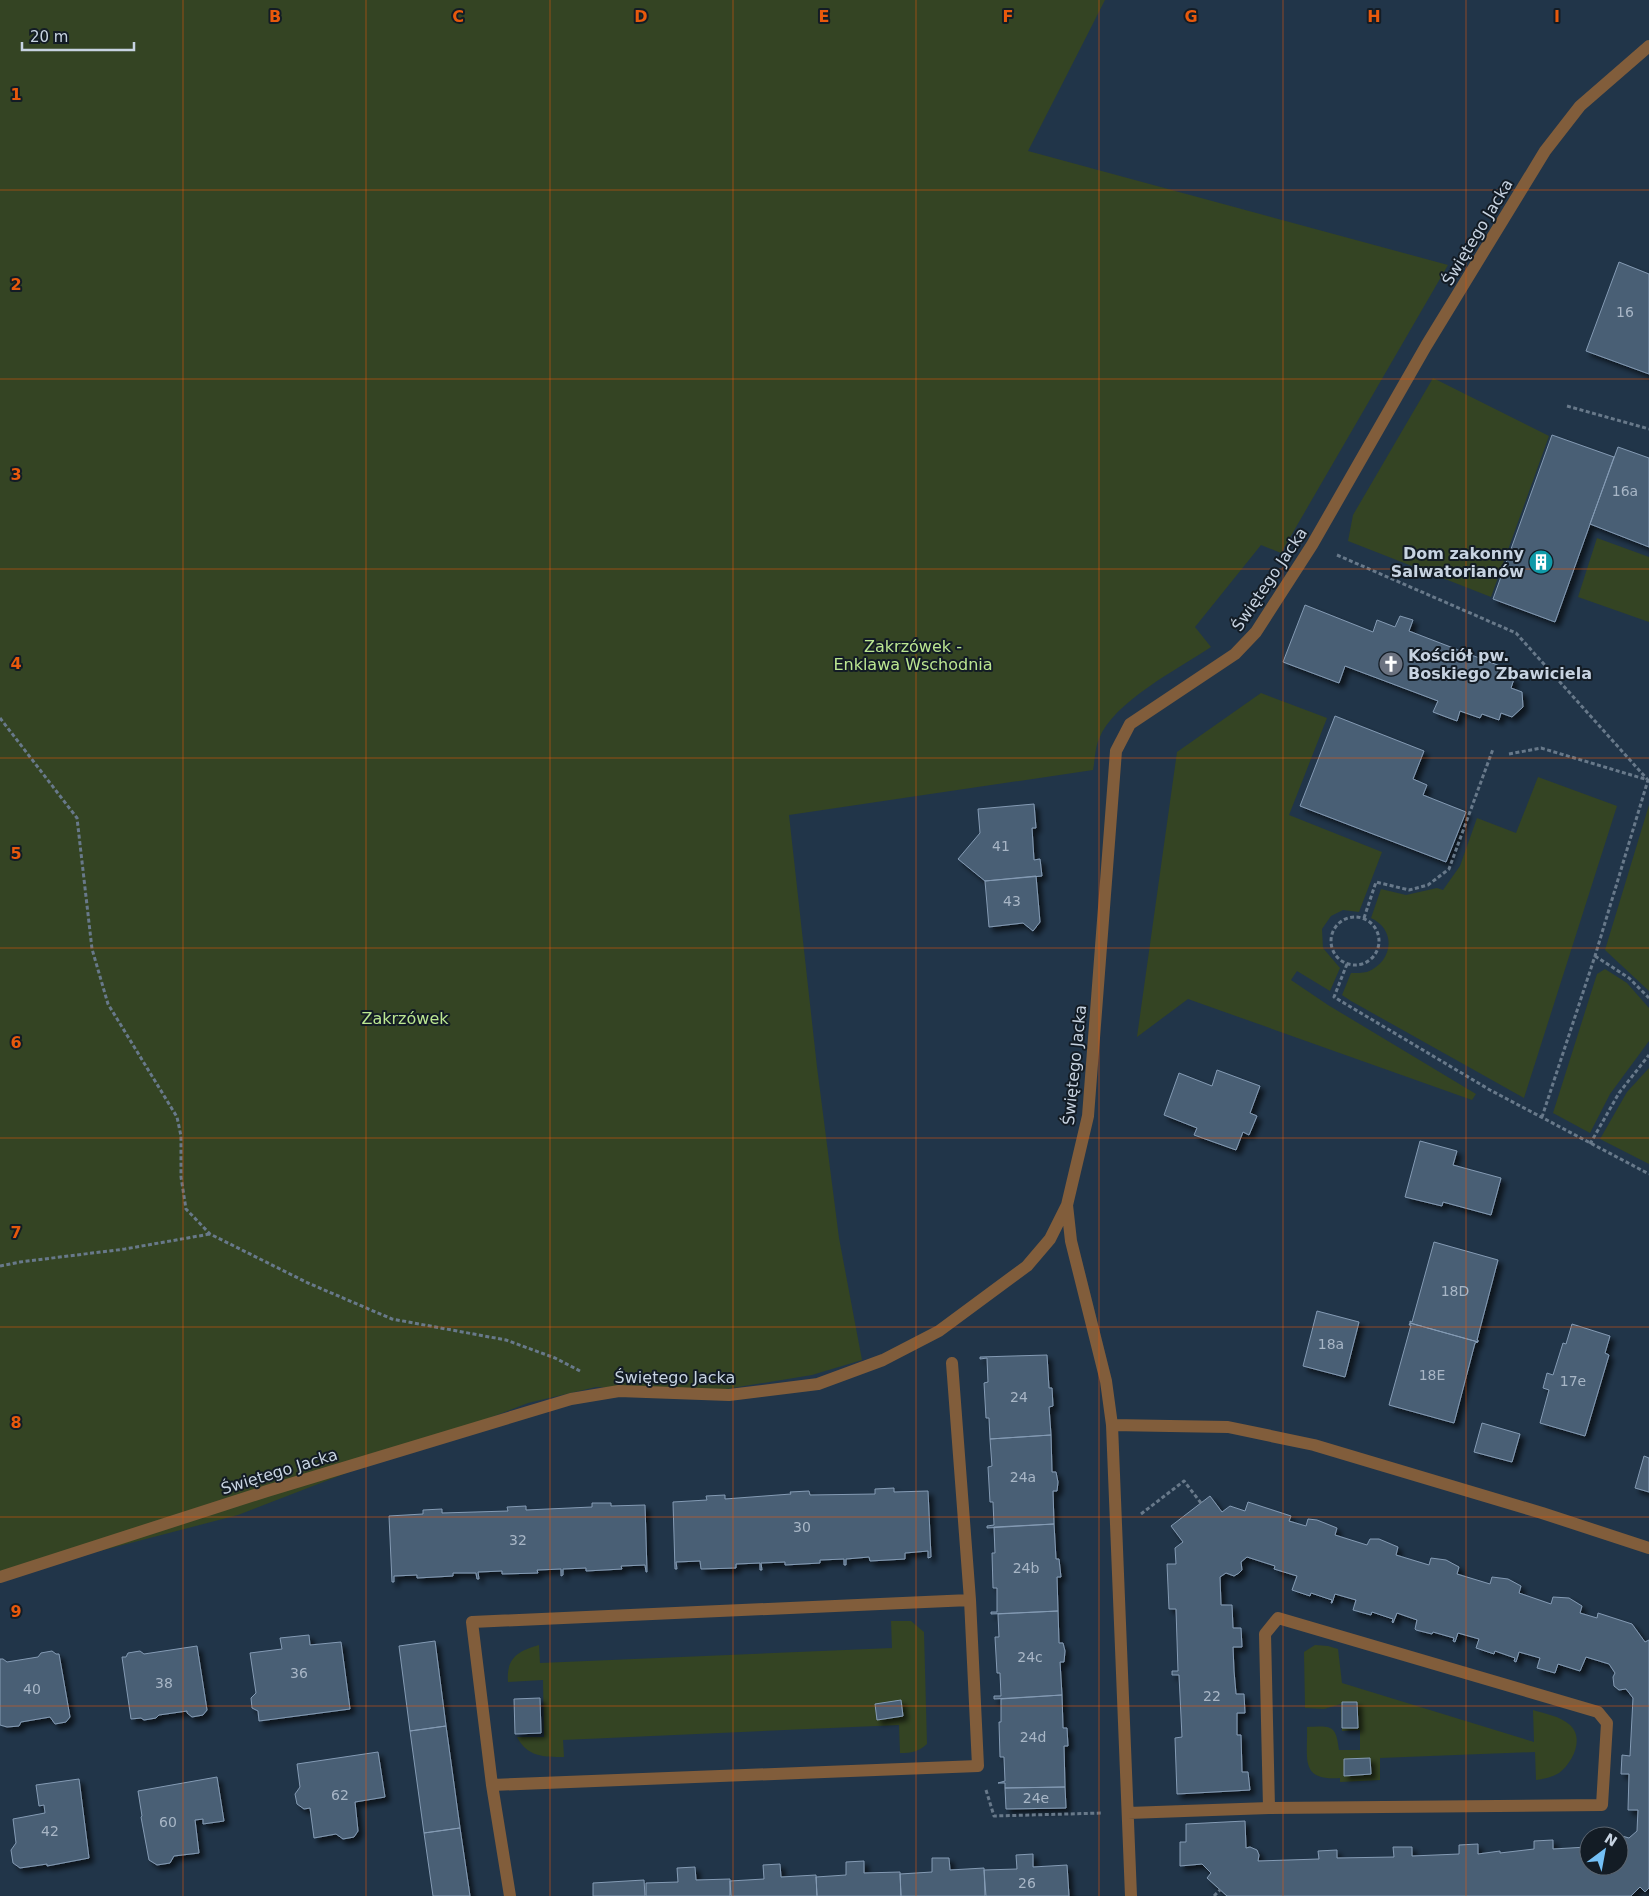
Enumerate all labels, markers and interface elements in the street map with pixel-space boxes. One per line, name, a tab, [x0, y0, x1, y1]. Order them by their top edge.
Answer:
text: B	[269, 7, 281, 26]
text: C	[452, 7, 464, 26]
text: D	[634, 7, 648, 26]
text: E	[819, 7, 829, 26]
text: F	[1003, 7, 1013, 26]
text: G	[1184, 7, 1198, 26]
text: H	[1367, 7, 1381, 26]
text: I	[1554, 7, 1560, 26]
scale bar	[22, 20, 135, 52]
text: 20 m	[30, 28, 68, 46]
text: 1	[10, 85, 22, 104]
street label: Świętego Jacka	[1438, 176, 1517, 289]
text: 2	[10, 275, 22, 294]
house number: 16	[1616, 304, 1634, 320]
text: 3	[10, 465, 22, 484]
house number: 16a	[1612, 483, 1638, 499]
street label: Świętego Jacka	[1228, 524, 1311, 635]
place label: Dom zakonny Salwatorianów	[1391, 544, 1525, 581]
building icon: Dom zakonny Salwatorianów	[1528, 549, 1554, 575]
park label: Zakrzówek - Enklawa Wschodnia	[833, 637, 993, 674]
place label: Kościół pw. Boskiego Zbawiciela	[1408, 646, 1592, 683]
church icon: Kościół pw. Boskiego Zbawiciela	[1378, 651, 1404, 677]
text: 4	[10, 654, 22, 673]
house number: 41	[992, 838, 1010, 854]
text: 5	[10, 844, 22, 863]
house number: 43	[1003, 893, 1021, 909]
street label: Świętego Jacka	[1059, 1004, 1090, 1126]
park label: Zakrzówek	[362, 1009, 449, 1028]
text: 6	[10, 1033, 22, 1052]
text: 7	[10, 1223, 22, 1242]
house number: 18D	[1441, 1283, 1469, 1299]
house number: 18a	[1318, 1336, 1344, 1352]
house number: 18E	[1419, 1367, 1445, 1383]
street label: Świętego Jacka	[615, 1368, 735, 1387]
house number: 17e	[1560, 1373, 1586, 1389]
house number: 24	[1010, 1389, 1028, 1405]
text: 8	[10, 1413, 22, 1432]
street label: Świętego Jacka	[219, 1445, 340, 1498]
house number: 24a	[1010, 1469, 1036, 1485]
house number: 30	[793, 1519, 811, 1535]
house number: 32	[509, 1532, 527, 1548]
house number: 24b	[1013, 1560, 1039, 1576]
text: 9	[10, 1602, 22, 1621]
house number: 24c	[1017, 1649, 1043, 1665]
house number: 36	[290, 1665, 308, 1681]
house number: 38	[155, 1675, 173, 1691]
house number: 40	[23, 1681, 41, 1697]
house number: 22	[1203, 1688, 1221, 1704]
house number: 24d	[1020, 1729, 1046, 1745]
house number: 62	[331, 1787, 349, 1803]
house number: 24e	[1023, 1790, 1049, 1806]
house number: 60	[159, 1814, 177, 1830]
house number: 42	[41, 1823, 59, 1839]
north arrow	[1579, 1826, 1629, 1876]
text: N	[1602, 1830, 1620, 1850]
house number: 26	[1018, 1875, 1036, 1891]

